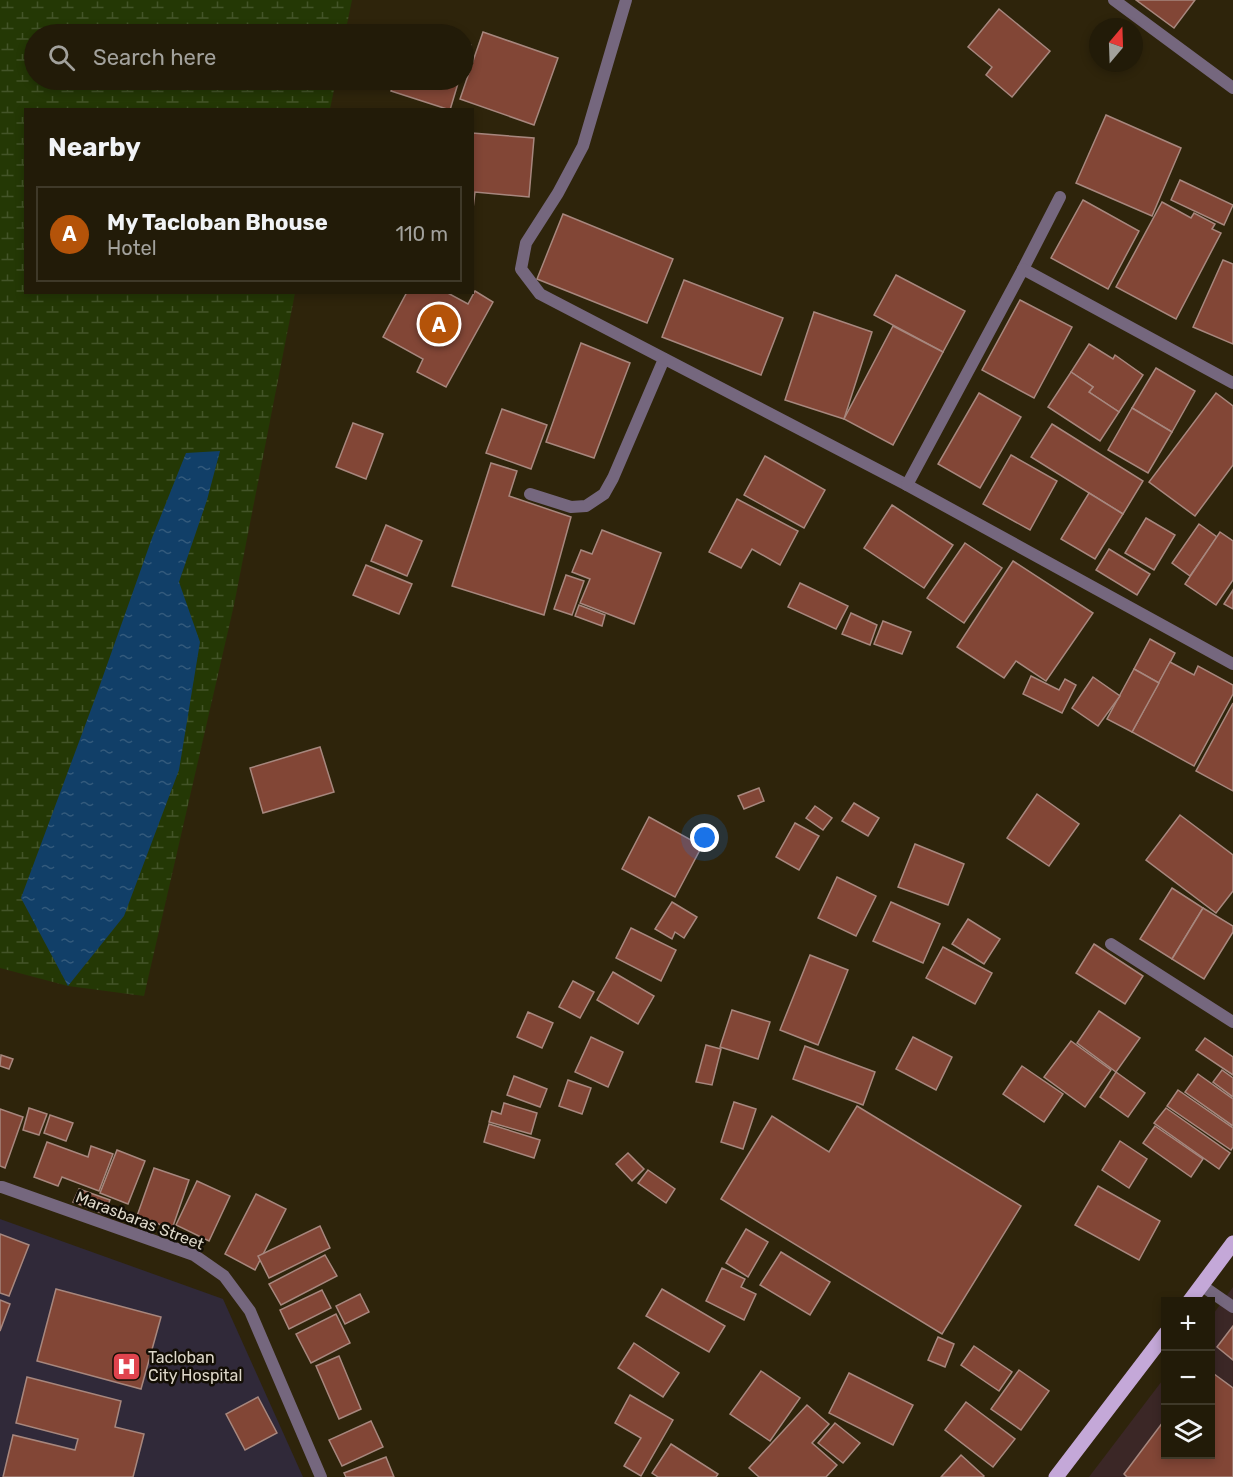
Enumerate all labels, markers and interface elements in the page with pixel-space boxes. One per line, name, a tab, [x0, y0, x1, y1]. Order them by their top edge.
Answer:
north arrow	[1089, 18, 1143, 72]
search box	[24, 24, 474, 90]
icon: search	[45, 41, 78, 74]
text: Search here	[93, 44, 216, 71]
text: Nearby	[48, 132, 141, 163]
text: My Tacloban Bhouse	[107, 209, 328, 236]
text: A	[62, 222, 77, 246]
text: 110 m	[396, 222, 448, 246]
text: Hotel	[107, 236, 157, 260]
pin: A	[420, 302, 458, 346]
your location	[690, 823, 719, 852]
street label: Marasbaras Street	[73, 1187, 207, 1254]
map controls	[1161, 1297, 1215, 1459]
button: +	[1161, 1297, 1215, 1351]
place label: Tacloban City Hospital	[148, 1348, 242, 1385]
hospital icon: Tacloban City Hospital	[111, 1350, 143, 1382]
button: −	[1161, 1351, 1215, 1405]
button: layers	[1161, 1405, 1215, 1459]

